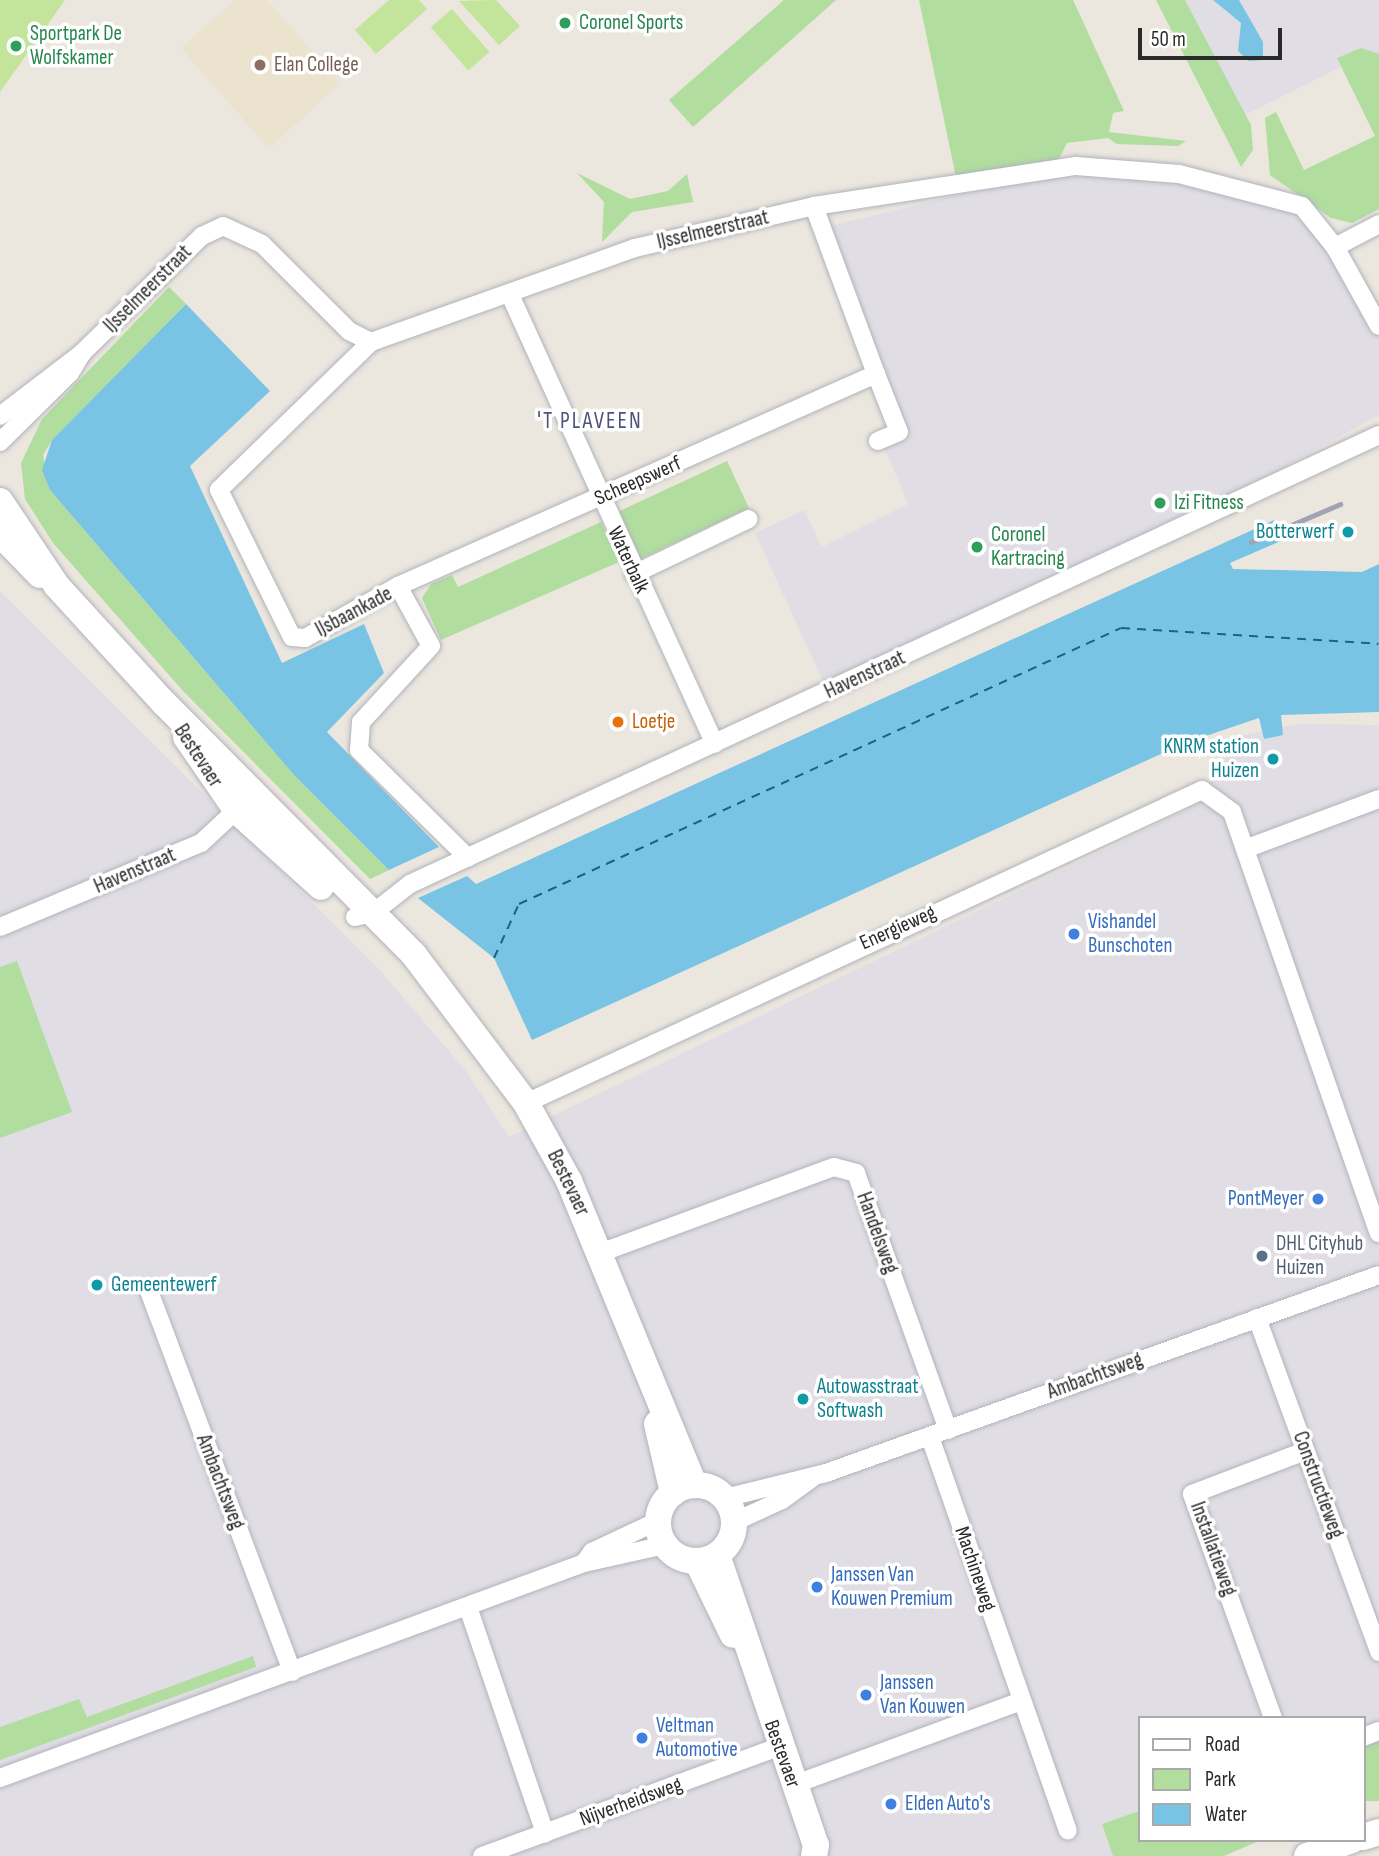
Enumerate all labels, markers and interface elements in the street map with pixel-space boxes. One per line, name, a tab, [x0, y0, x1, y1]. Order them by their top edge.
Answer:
place label: Coronel Sports	[579, 10, 683, 36]
scale bar	[1141, 14, 1284, 58]
marker: Coronel Sports	[557, 15, 573, 31]
place label: Sportpark De Wolfskamer	[30, 21, 122, 71]
text: 50 m	[1151, 27, 1186, 52]
marker: Sportpark De Wolfskamer	[8, 38, 24, 54]
place label: Elan College	[274, 52, 359, 78]
marker: Elan College	[252, 57, 268, 73]
street label: IJsselmeerstraat	[655, 205, 771, 255]
street label: IJsselmeerstraat	[99, 240, 197, 338]
district label: 'T PLAVEEN	[539, 407, 641, 435]
street label: Scheepswerf	[591, 451, 685, 511]
place label: Izi Fitness	[1174, 490, 1244, 516]
marker: Izi Fitness	[1152, 495, 1168, 511]
place label: Botterwerf	[1256, 519, 1334, 545]
place label: Coronel Kartracing	[991, 522, 1065, 572]
street label: Waterbalk	[602, 523, 654, 597]
marker: Botterwerf	[1340, 524, 1356, 540]
marker: Coronel Kartracing	[969, 539, 985, 555]
street label: IJsbaankade	[311, 581, 397, 643]
street label: Havenstraat	[821, 645, 909, 705]
place label: Loetje	[632, 709, 675, 735]
marker: Loetje	[610, 714, 626, 730]
street label: Bestevaer	[168, 720, 228, 792]
place label: KNRM station Huizen	[1163, 734, 1259, 784]
marker: KNRM station Huizen	[1265, 751, 1281, 767]
street label: Havenstraat	[90, 843, 180, 899]
street label: Energieweg	[856, 900, 940, 956]
place label: Vishandel Bunschoten	[1088, 909, 1172, 959]
marker: Vishandel Bunschoten	[1066, 926, 1082, 942]
street label: Bestevaer	[541, 1146, 595, 1220]
place label: PontMeyer	[1228, 1186, 1304, 1212]
street label: Handelsweg	[851, 1189, 903, 1277]
marker: PontMeyer	[1310, 1191, 1326, 1207]
place label: DHL Cityhub Huizen	[1276, 1231, 1363, 1281]
marker: DHL Cityhub Huizen	[1254, 1248, 1270, 1264]
place label: Gemeentewerf	[111, 1272, 217, 1298]
marker: Gemeentewerf	[89, 1277, 105, 1293]
street label: Ambachtsweg	[1044, 1347, 1146, 1405]
place label: Autowasstraat Softwash	[817, 1374, 919, 1424]
marker: Autowasstraat Softwash	[795, 1391, 811, 1407]
street label: Constructieweg	[1287, 1428, 1349, 1542]
street label: Ambachtsweg	[190, 1431, 250, 1533]
street label: Installatieweg	[1184, 1499, 1242, 1599]
street label: Machineweg	[949, 1523, 1001, 1615]
place label: Janssen Van Kouwen Premium	[831, 1562, 953, 1612]
marker: Janssen Van Kouwen Premium	[809, 1579, 825, 1595]
place label: Janssen Van Kouwen	[880, 1670, 965, 1720]
marker: Janssen Van Kouwen	[858, 1687, 874, 1703]
place label: Veltman Automotive	[656, 1713, 738, 1763]
legend	[1138, 1716, 1365, 1842]
street label: Bestevaer	[758, 1717, 806, 1791]
marker: Veltman Automotive	[634, 1730, 650, 1746]
text: Road	[1205, 1732, 1240, 1757]
text: Park	[1205, 1767, 1236, 1792]
street label: Nijverheidsweg	[576, 1772, 686, 1832]
place label: Elden Auto's	[905, 1791, 991, 1817]
marker: Elden Auto's	[883, 1796, 899, 1812]
text: Water	[1205, 1802, 1247, 1827]

